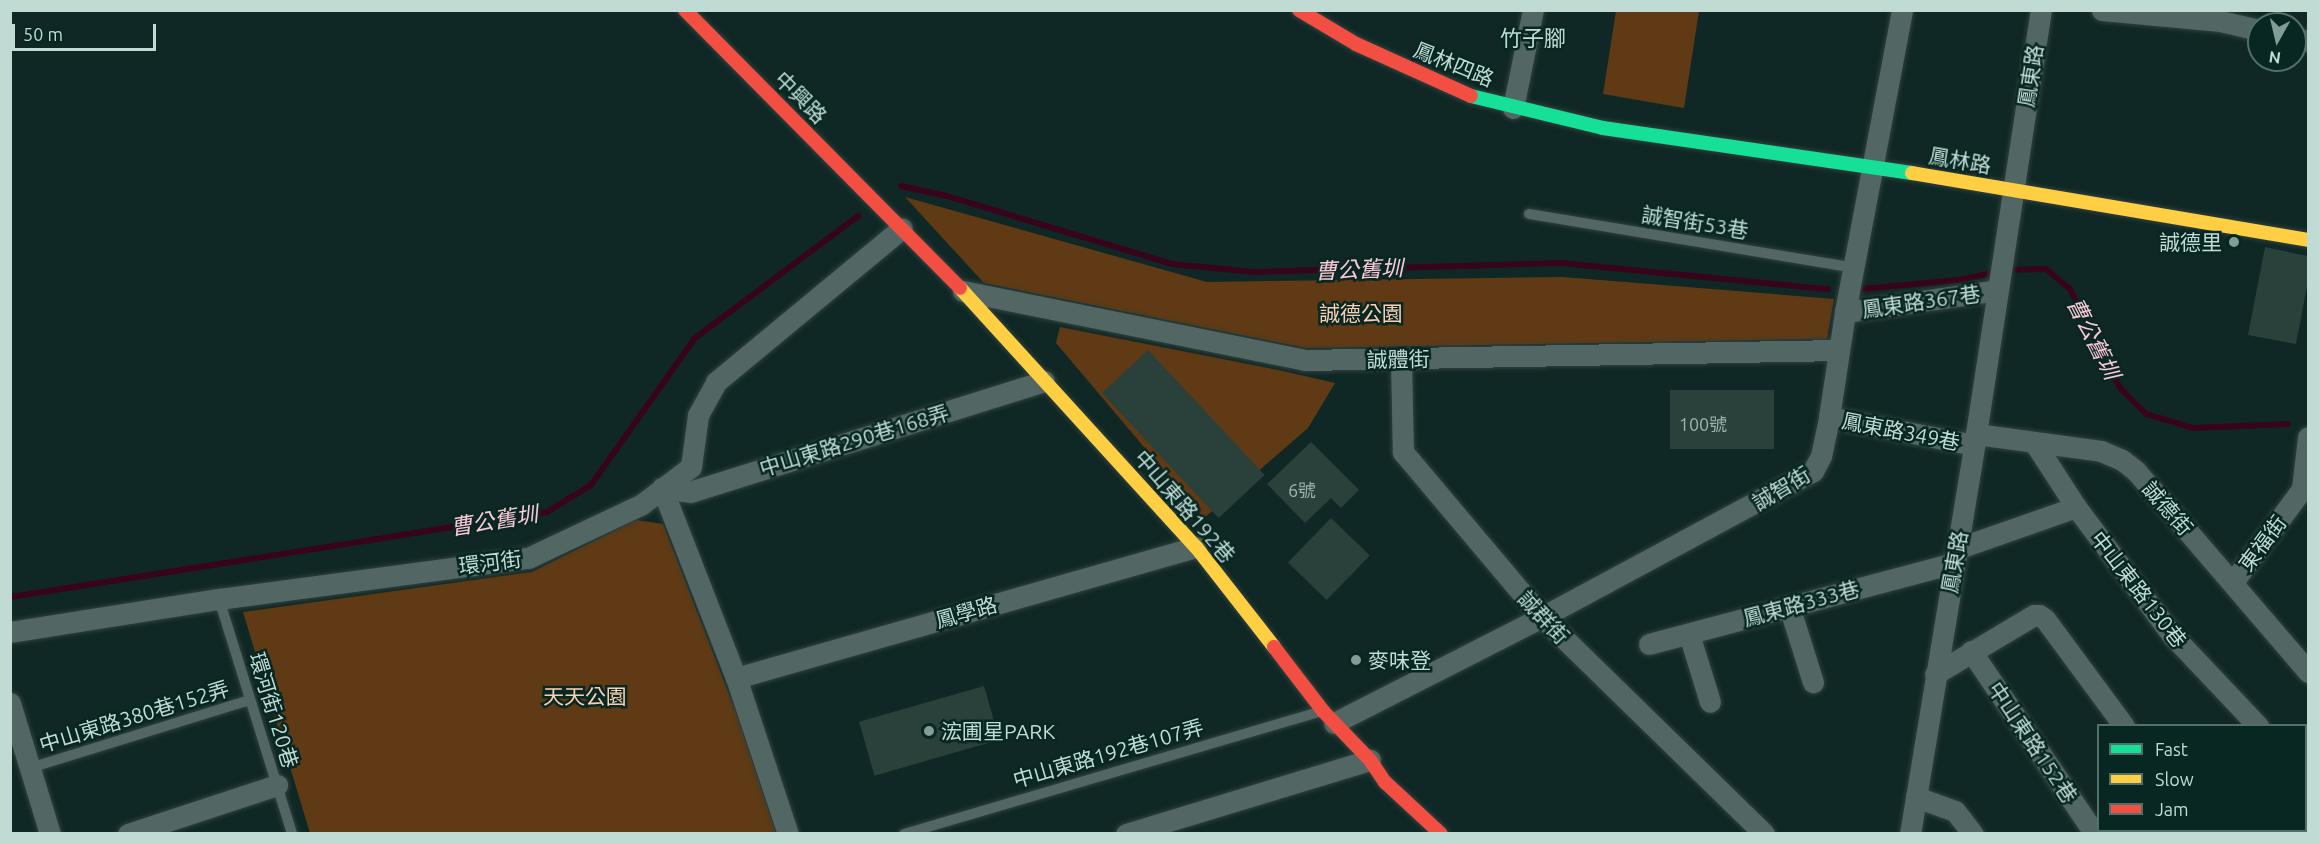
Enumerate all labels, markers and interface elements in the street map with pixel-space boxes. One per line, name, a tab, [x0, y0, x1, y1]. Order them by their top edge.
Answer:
scale bar	[15, 12, 159, 50]
north arrow	[2247, 12, 2307, 72]
text: 50 m	[23, 24, 63, 44]
district label: 竹子腳	[1500, 25, 1566, 51]
street label: 鳳林四路	[1410, 37, 1498, 91]
street label: 鳳東路	[2013, 43, 2047, 109]
text: N	[2268, 48, 2282, 68]
street label: 中興路	[770, 66, 832, 128]
street label: 鳳林路	[1927, 142, 1993, 178]
street label: 誠智街53巷	[1640, 201, 1750, 243]
place label: 誠德里	[2159, 229, 2222, 255]
marker: 誠德里	[2227, 235, 2241, 249]
water label: 曹公舊圳	[1315, 254, 1403, 284]
street label: 鳳東路367巷	[1860, 280, 1982, 322]
water label: 曹公舊圳	[2062, 293, 2126, 383]
park label: 誠德公園	[1319, 300, 1403, 326]
street label: 誠體街	[1366, 346, 1430, 372]
street label: 中山東路290巷168弄	[756, 399, 952, 481]
street label: 鳳東路349巷	[1840, 407, 1962, 455]
house number: 100號	[1679, 413, 1727, 435]
street label: 中山東路192巷	[1129, 445, 1241, 567]
street label: 誠智街	[1748, 461, 1814, 515]
street label: 誠德街	[2138, 476, 2198, 540]
house number: 6號	[1288, 479, 1316, 501]
water label: 曹公舊圳	[448, 500, 540, 540]
street label: 東福街	[2233, 510, 2291, 576]
street label: 中山東路130巷	[2086, 526, 2192, 652]
street label: 鳳東路	[1936, 529, 1972, 595]
street label: 環河街	[457, 546, 523, 578]
street label: 鳳東路333巷	[1740, 575, 1862, 631]
street label: 誠群街	[1513, 585, 1575, 649]
street label: 鳳學路	[932, 591, 1000, 633]
place label: 麥味登	[1368, 647, 1431, 673]
street label: 環河街120巷	[244, 649, 304, 771]
marker: 麥味登	[1349, 653, 1363, 667]
street label: 中山東路380巷152弄	[36, 675, 232, 757]
street label: 中山東路152巷	[1983, 677, 2083, 807]
park label: 天天公園	[543, 683, 627, 709]
street label: 中山東路192巷107弄	[1010, 714, 1206, 792]
place label: 浤圃星PARK	[941, 718, 1055, 744]
marker: 浤圃星PARK	[922, 724, 936, 738]
legend	[2097, 724, 2307, 832]
text: Fast	[2155, 739, 2188, 759]
text: Slow	[2155, 769, 2194, 789]
text: Jam	[2155, 799, 2189, 819]

